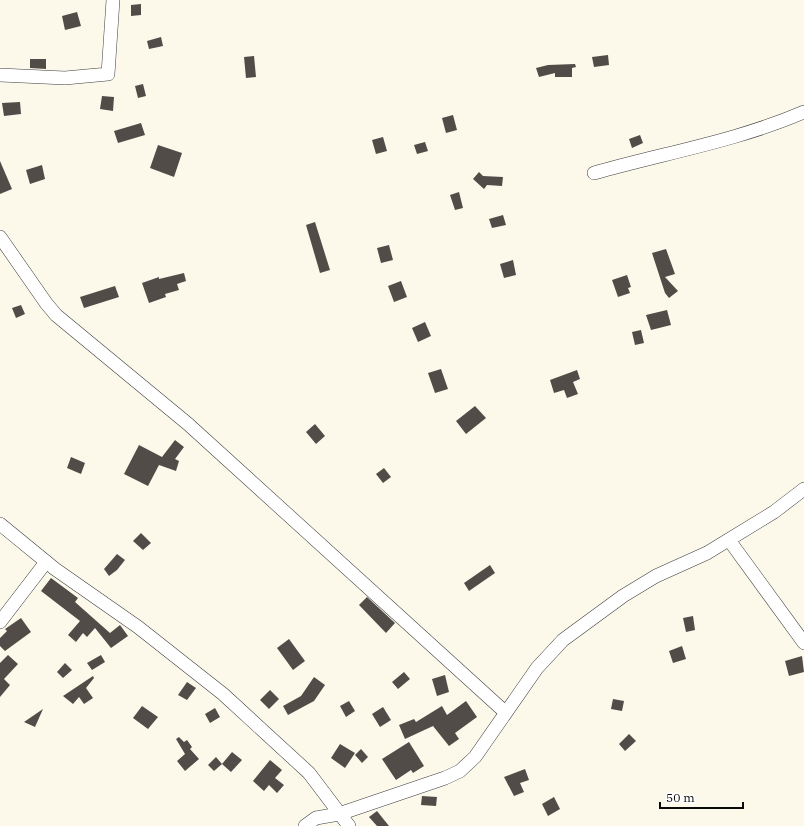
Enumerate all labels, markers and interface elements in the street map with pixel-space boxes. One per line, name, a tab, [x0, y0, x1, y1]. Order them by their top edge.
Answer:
scale bar	[660, 784, 743, 810]
text: 50 m	[666, 790, 695, 805]

